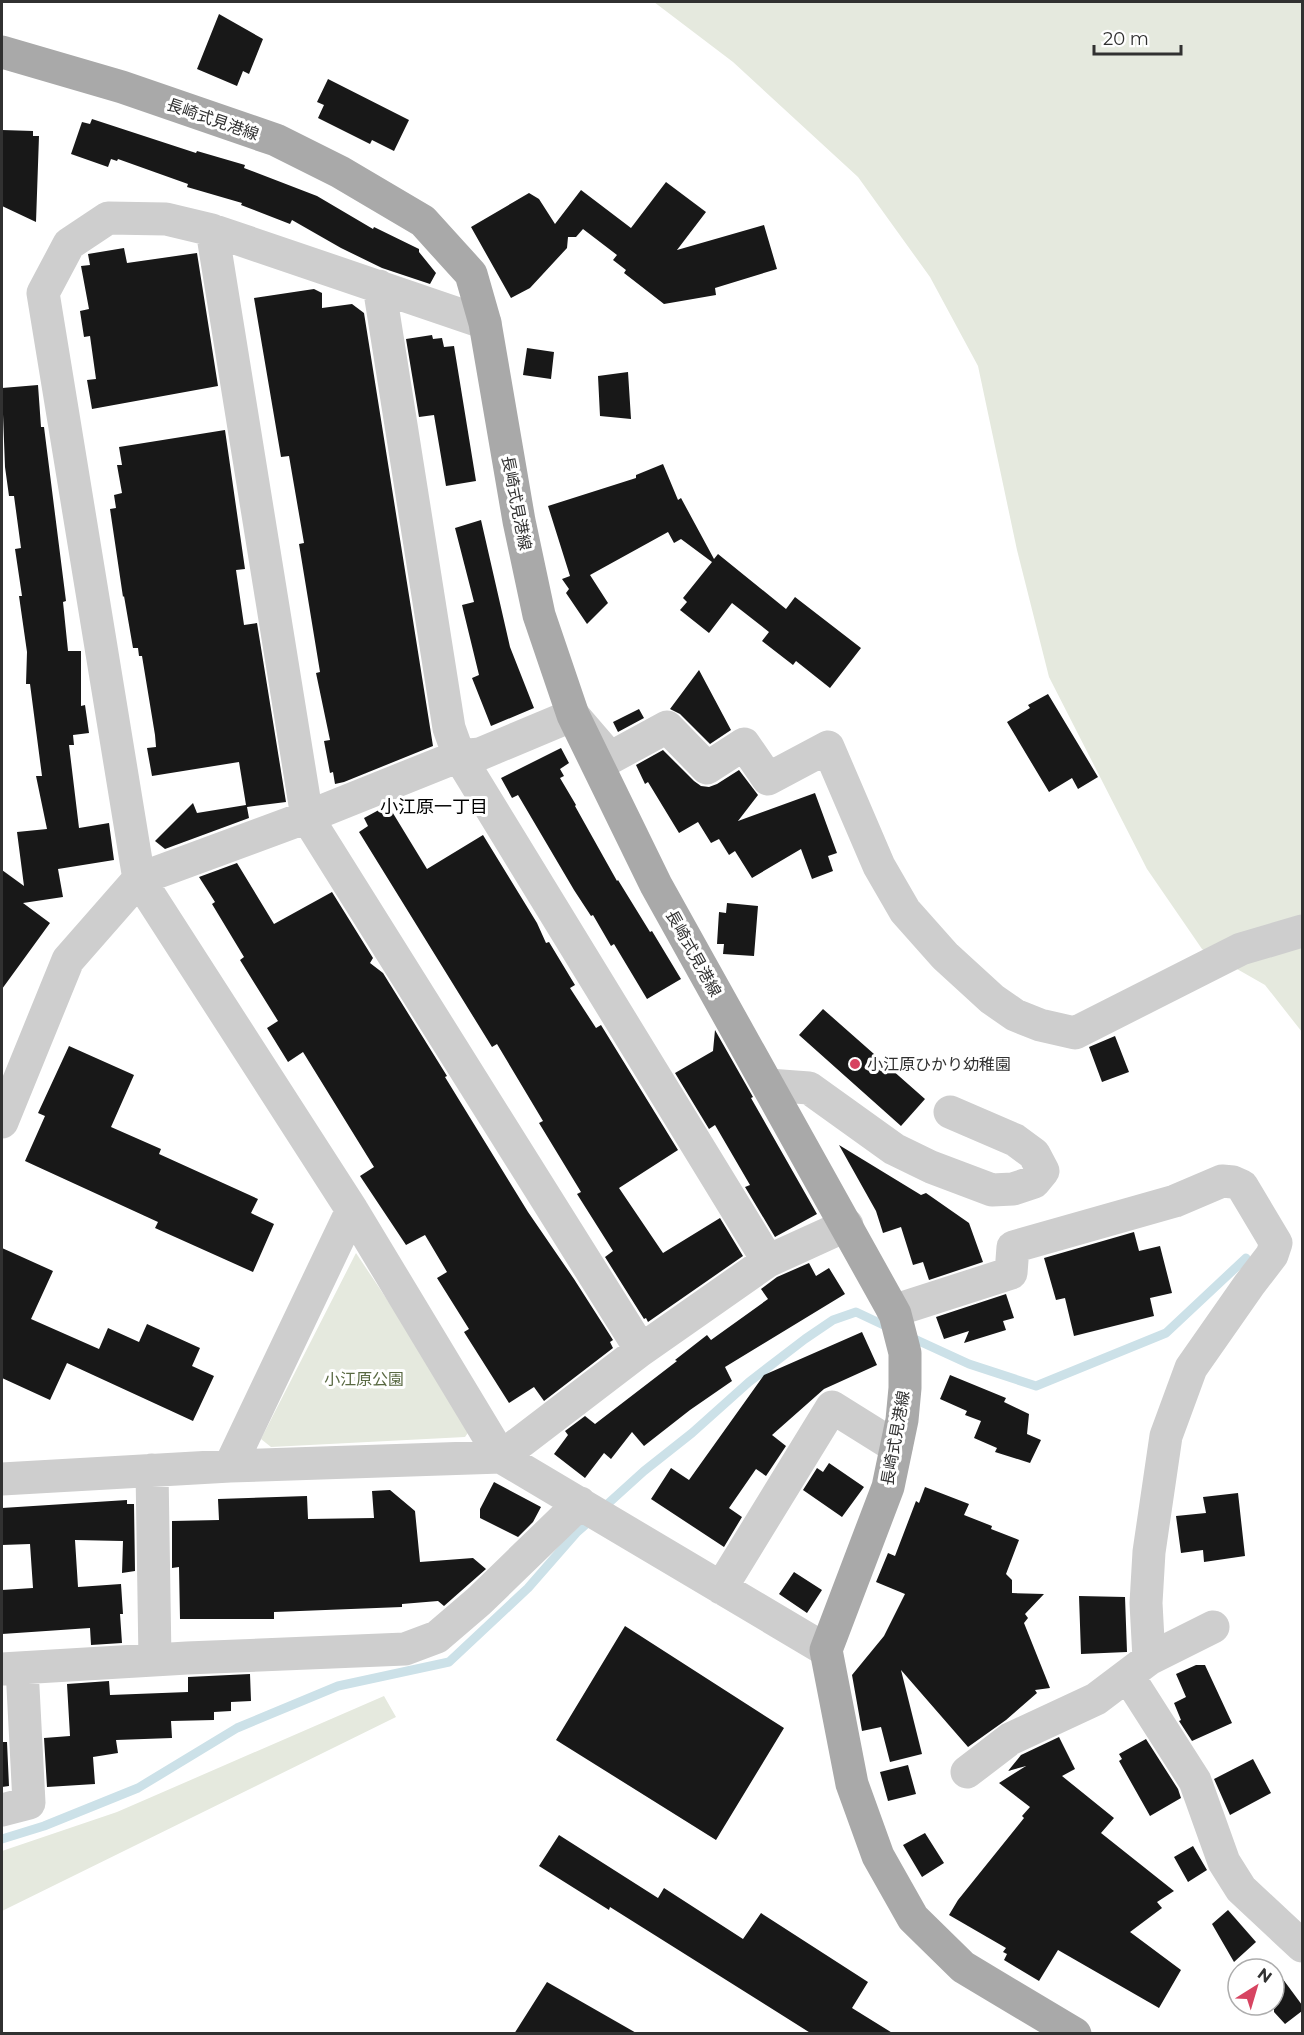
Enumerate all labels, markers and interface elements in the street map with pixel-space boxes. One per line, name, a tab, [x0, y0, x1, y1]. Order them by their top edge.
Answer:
scale bar	[1094, 18, 1181, 56]
text: 20 m	[1103, 28, 1149, 50]
street label: 長崎式見港線	[164, 95, 261, 144]
street label: 長崎式見港線	[498, 454, 535, 552]
district label: 小江原一丁目	[380, 796, 488, 818]
street label: 長崎式見港線	[662, 907, 725, 1000]
place label: 小江原ひかり幼稚園	[867, 1055, 1011, 1074]
marker: 小江原ひかり幼稚園	[848, 1057, 862, 1071]
park label: 小江原公園	[324, 1370, 404, 1389]
street label: 長崎式見港線	[878, 1389, 913, 1487]
north arrow	[1226, 1957, 1286, 2017]
text: N	[1254, 1964, 1276, 1987]

